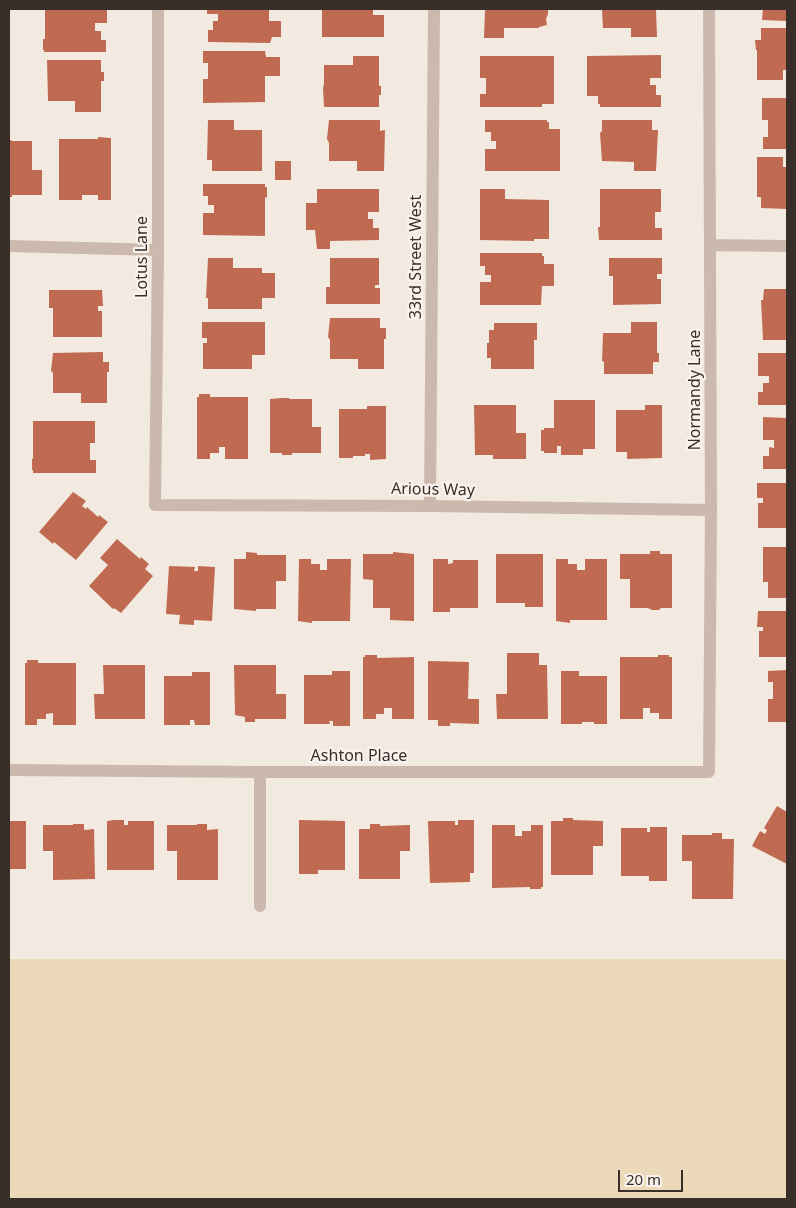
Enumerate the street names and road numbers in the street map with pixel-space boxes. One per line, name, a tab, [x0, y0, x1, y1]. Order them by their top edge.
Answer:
street label: 33rd Street West	[406, 195, 426, 319]
street label: Lotus Lane	[132, 216, 152, 298]
street label: Normandy Lane	[685, 330, 705, 450]
street label: Arious Way	[391, 480, 475, 500]
street label: Ashton Place	[311, 746, 407, 766]

